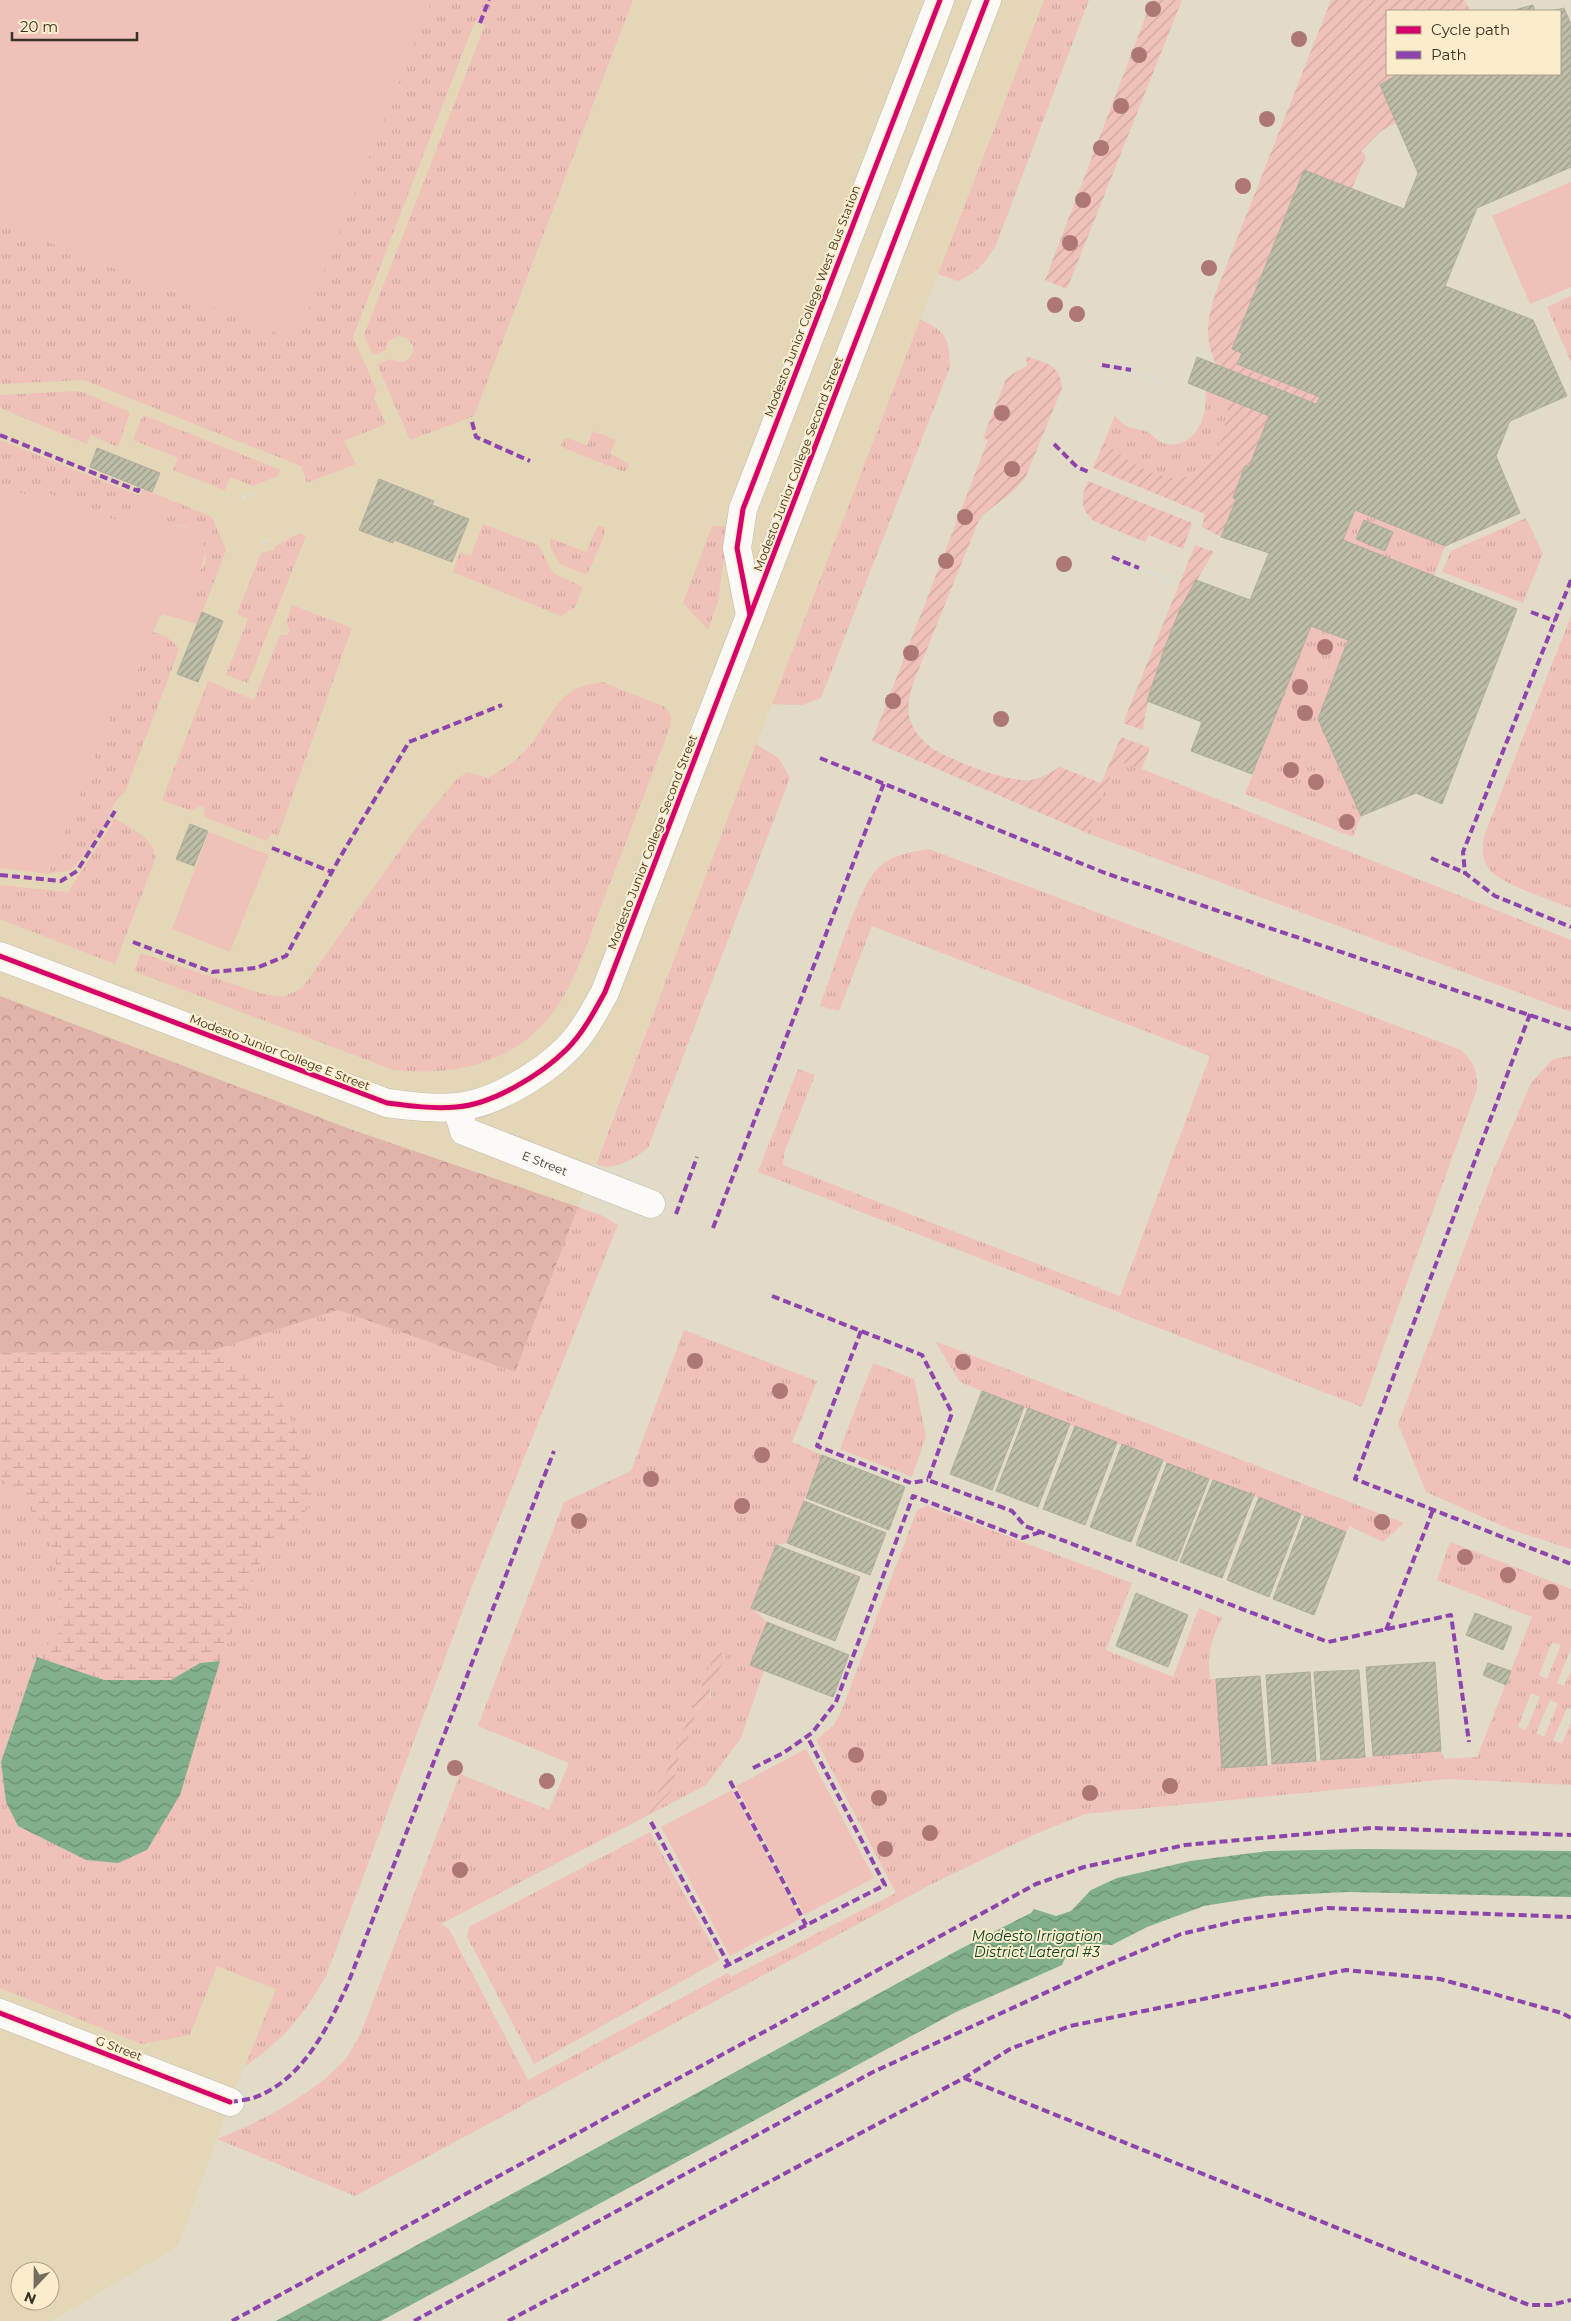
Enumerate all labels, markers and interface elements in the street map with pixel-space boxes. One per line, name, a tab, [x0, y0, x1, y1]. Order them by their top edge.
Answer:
scale bar	[12, 10, 138, 42]
legend	[1386, 10, 1561, 75]
text: 20 m	[20, 17, 58, 36]
text: Cycle path	[1431, 20, 1510, 39]
text: Path	[1431, 45, 1467, 64]
street label: Modesto Junior College West Bus Station	[761, 183, 863, 419]
street label: Modesto Junior College Second Street	[750, 354, 846, 574]
street label: Modesto Junior College Second Street	[604, 732, 700, 952]
street label: Modesto Junior College E Street	[188, 1011, 372, 1093]
street label: E Street	[520, 1147, 570, 1178]
water label: Modesto Irrigation District Lateral #3	[972, 1927, 1102, 1961]
street label: G Street	[94, 2032, 145, 2064]
north arrow	[10, 2261, 60, 2311]
text: N	[22, 2288, 39, 2309]

